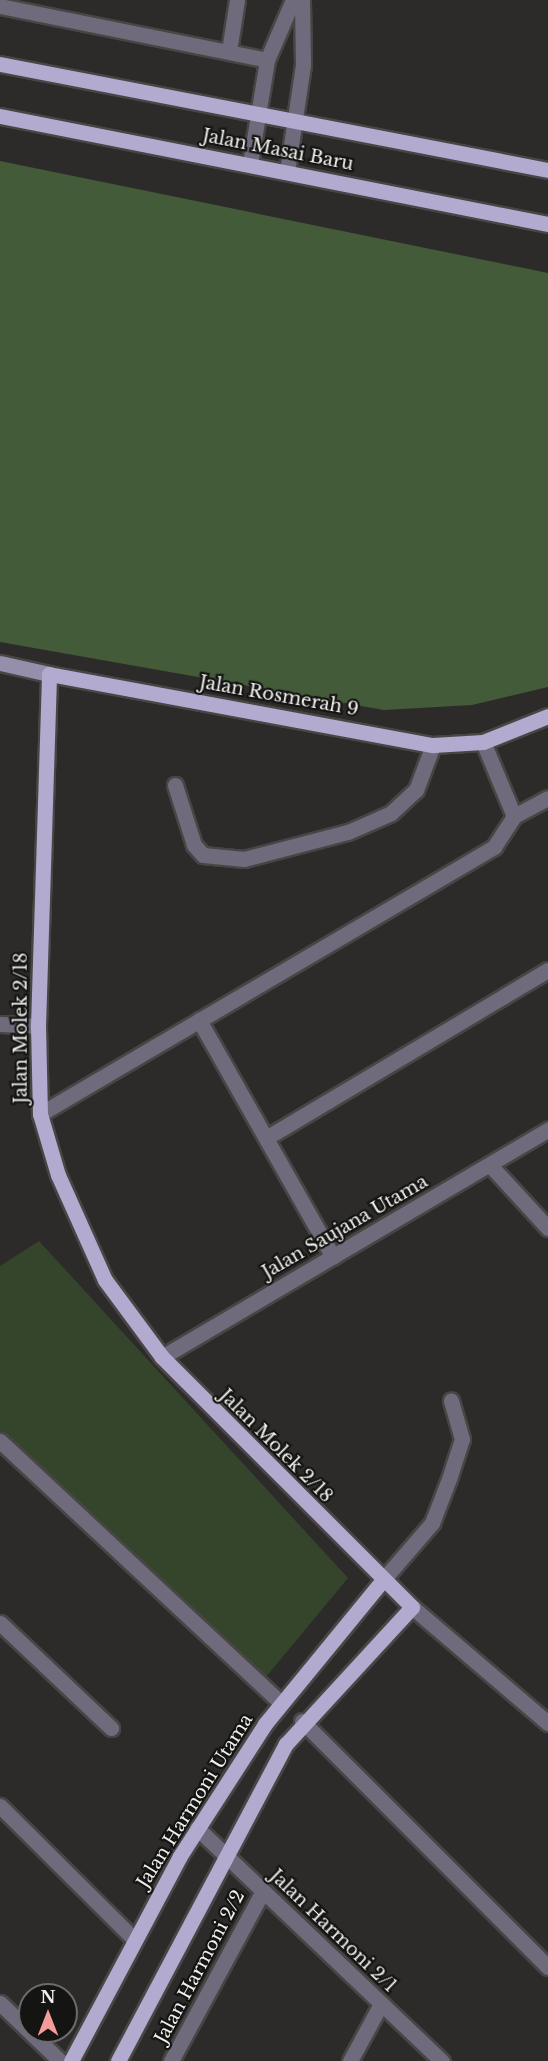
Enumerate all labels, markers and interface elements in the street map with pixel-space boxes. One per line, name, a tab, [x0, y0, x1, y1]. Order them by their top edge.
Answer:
street label: Jalan Masai Baru	[201, 125, 355, 175]
street label: Jalan Rosmerah 9	[198, 671, 360, 721]
street label: Jalan Molek 2/18	[10, 952, 32, 1104]
street label: Jalan Saujana Utama	[258, 1171, 432, 1283]
street label: Jalan Molek 2/18	[215, 1385, 337, 1507]
street label: Jalan Harmoni Utama	[133, 1710, 257, 1892]
street label: Jalan Harmoni 2/1	[265, 1865, 401, 1997]
street label: Jalan Harmoni 2/2	[150, 1887, 250, 2047]
north arrow	[18, 1983, 78, 2043]
text: N	[40, 1987, 56, 2007]

